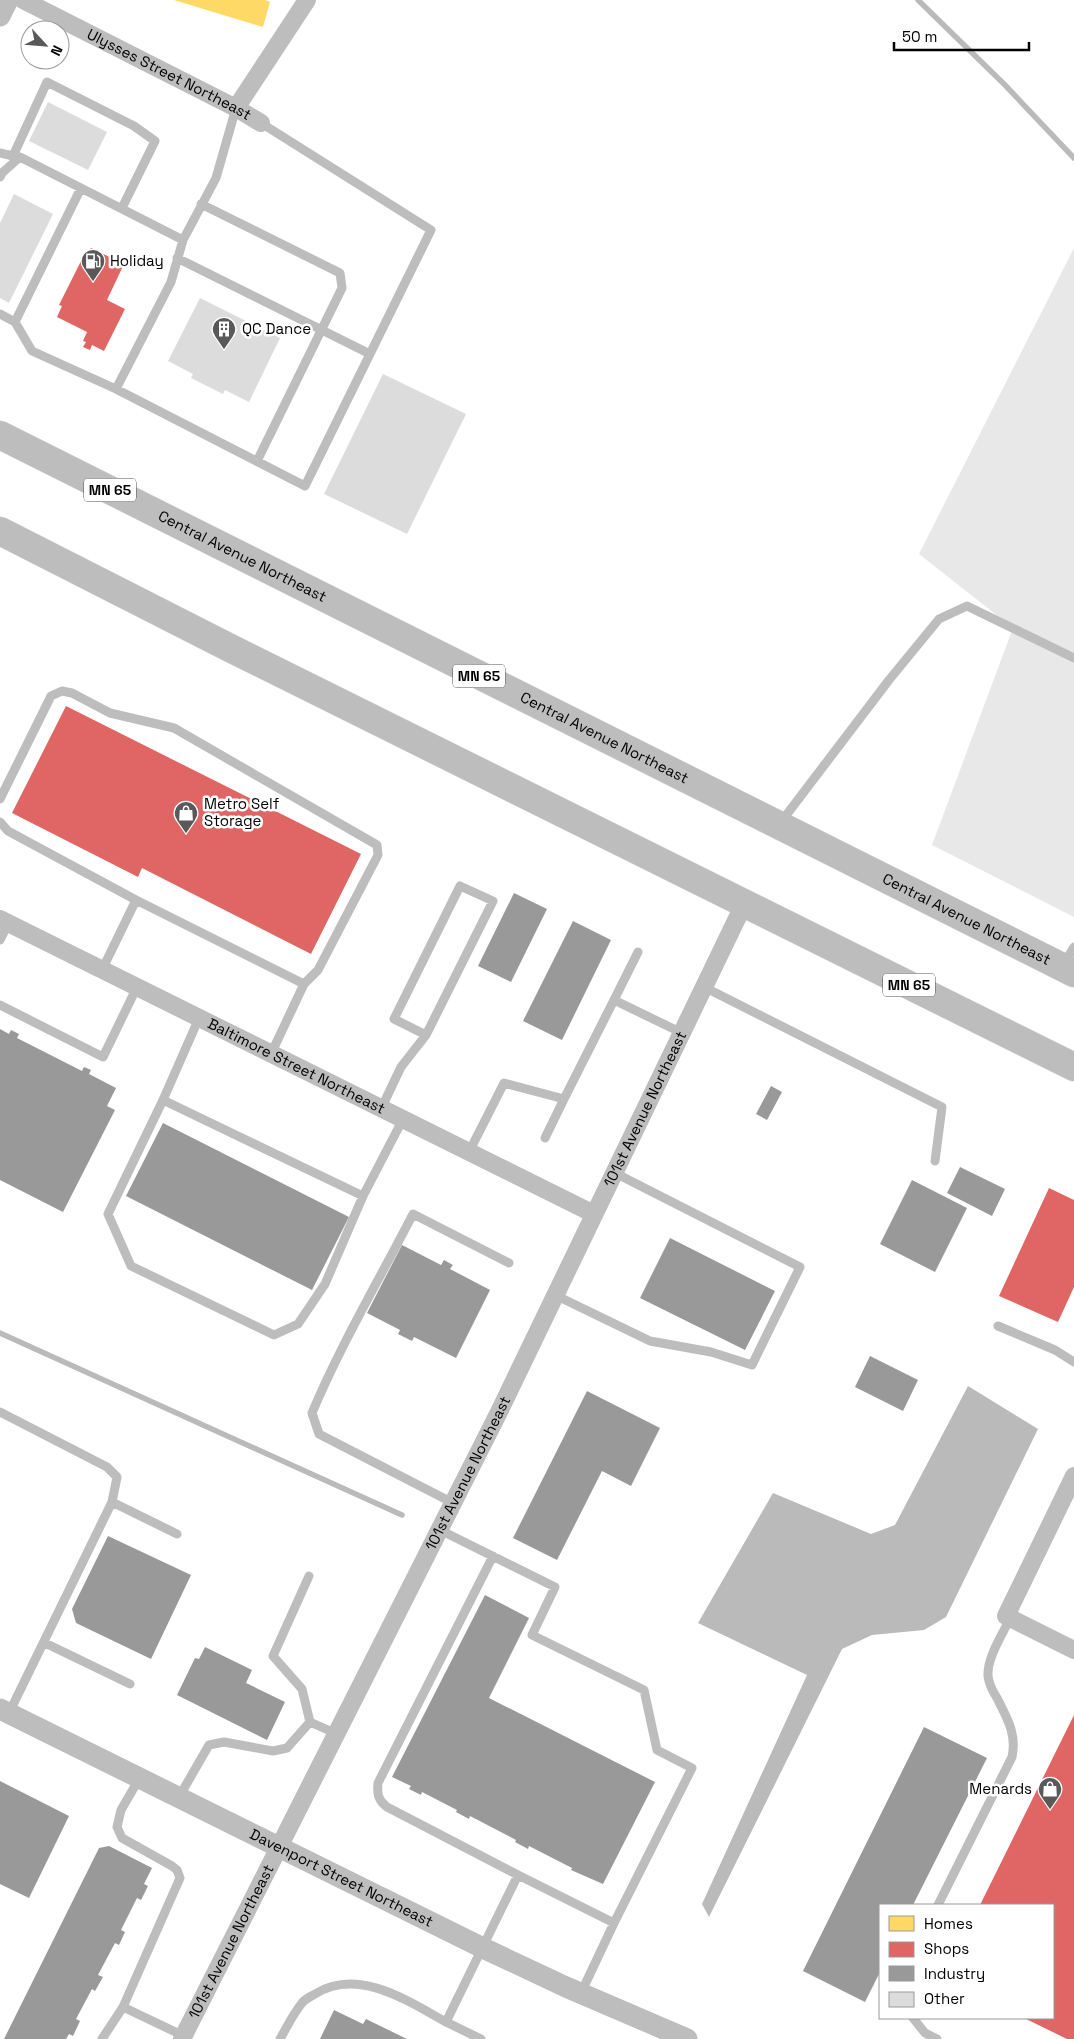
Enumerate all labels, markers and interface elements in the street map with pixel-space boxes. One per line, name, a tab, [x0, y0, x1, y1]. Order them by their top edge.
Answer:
north arrow	[20, 20, 70, 70]
scale bar	[894, 20, 1029, 52]
street label: Ulysses Street Northeast	[84, 24, 255, 124]
text: 50 m	[902, 27, 937, 46]
text: N	[47, 43, 67, 59]
fuel station icon: Holiday	[80, 248, 106, 282]
place label: Holiday	[110, 251, 164, 270]
building icon: QC Dance	[211, 316, 237, 350]
place label: QC Dance	[242, 319, 311, 338]
road number: MN 65	[84, 478, 136, 502]
street label: Central Avenue Northeast	[155, 506, 330, 606]
road number: MN 65	[453, 664, 505, 688]
street label: Central Avenue Northeast	[517, 687, 692, 787]
place label: Metro Self Storage	[204, 794, 280, 830]
shop icon: Metro Self Storage	[173, 800, 199, 834]
street label: Central Avenue Northeast	[879, 869, 1054, 969]
road number: MN 65	[883, 974, 935, 996]
street label: Baltimore Street Northeast	[205, 1014, 389, 1118]
street label: 101st Avenue Northeast	[599, 1028, 690, 1190]
street label: 101st Avenue Northeast	[421, 1393, 514, 1553]
shop icon: Menards	[1037, 1776, 1063, 1810]
place label: Menards	[969, 1779, 1032, 1798]
street label: Davenport Street Northeast	[247, 1824, 437, 1931]
street label: 101st Avenue Northeast	[184, 1861, 278, 2022]
legend	[879, 1904, 1054, 2019]
text: Homes	[924, 1914, 973, 1933]
text: Shops	[924, 1939, 969, 1958]
text: Industry	[924, 1964, 985, 1983]
text: Other	[924, 1989, 965, 2008]

